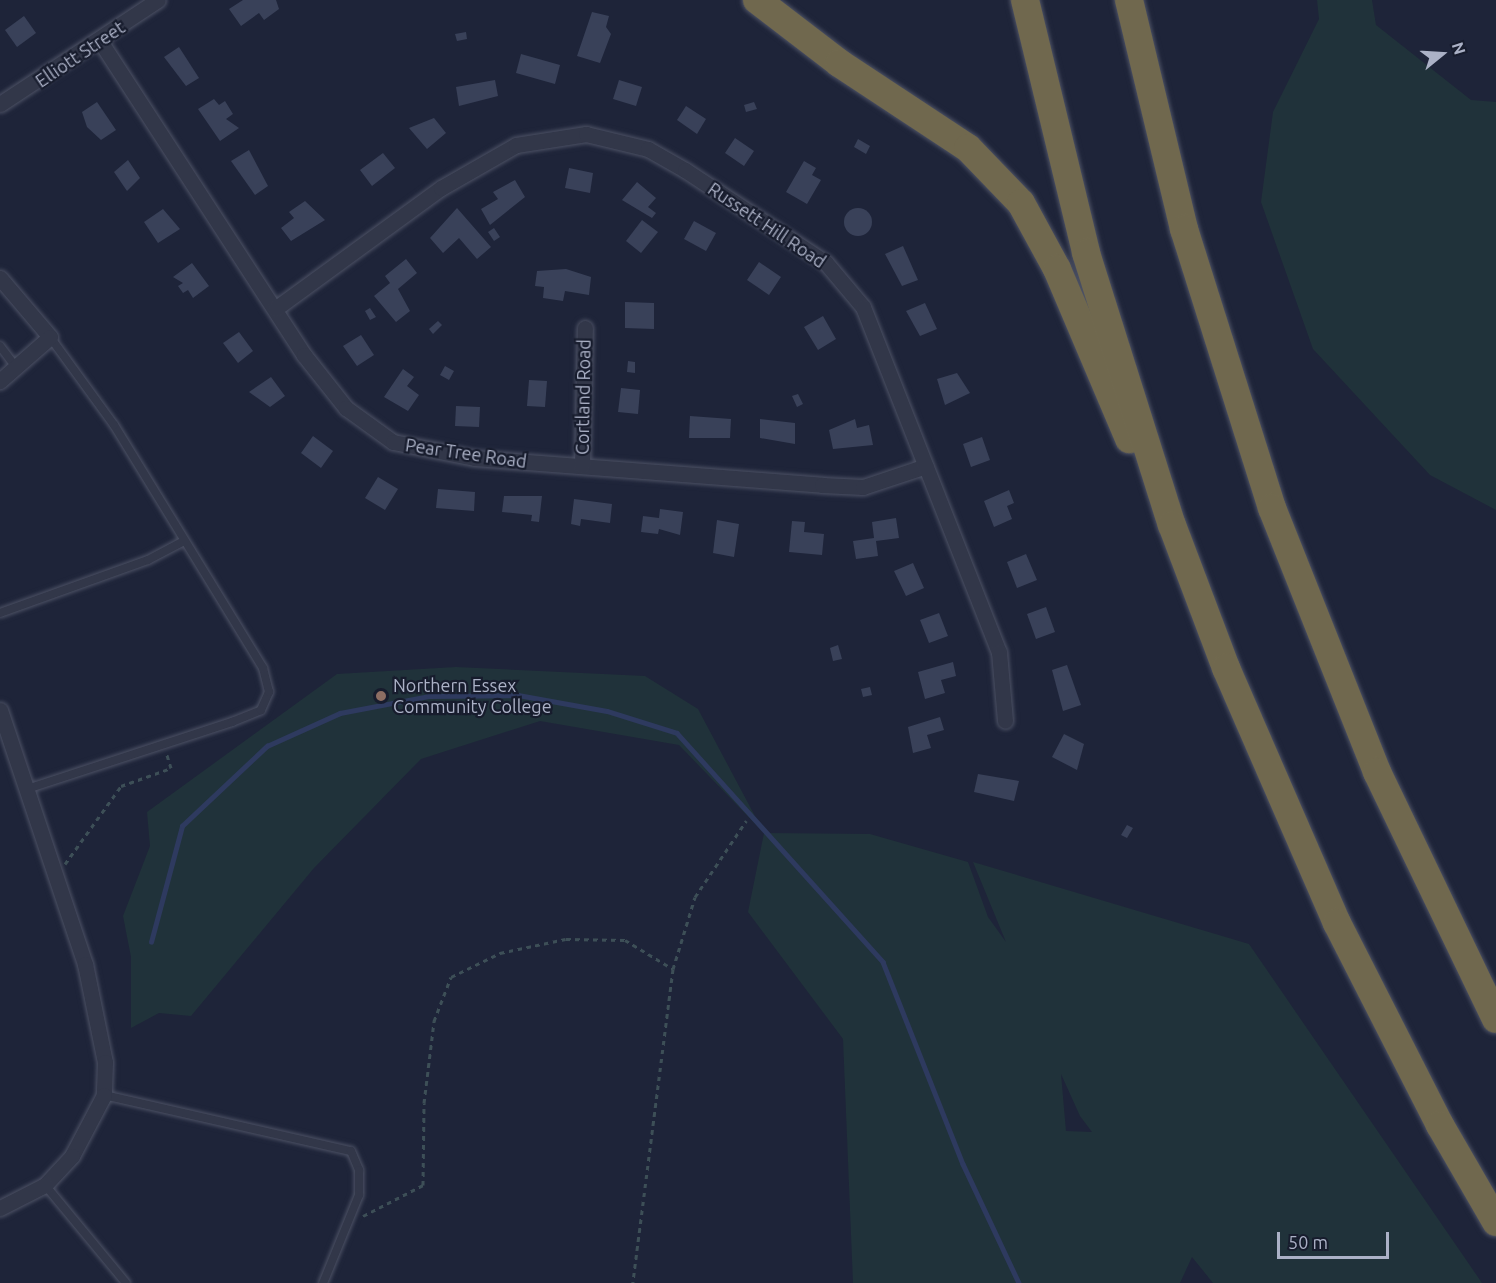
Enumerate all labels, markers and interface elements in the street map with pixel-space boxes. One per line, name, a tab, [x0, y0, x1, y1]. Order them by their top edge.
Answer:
street label: Elliott Street	[31, 16, 129, 92]
north arrow	[1412, 24, 1472, 84]
text: N	[1449, 40, 1470, 57]
street label: Russett Hill Road	[704, 178, 830, 272]
street label: Cortland Road	[571, 339, 595, 455]
street label: Pear Tree Road	[404, 434, 528, 472]
place label: Northern Essex Community College	[393, 675, 552, 718]
marker: Northern Essex Community College	[374, 689, 388, 703]
scale bar	[1280, 1220, 1392, 1258]
text: 50 m	[1288, 1232, 1328, 1252]

